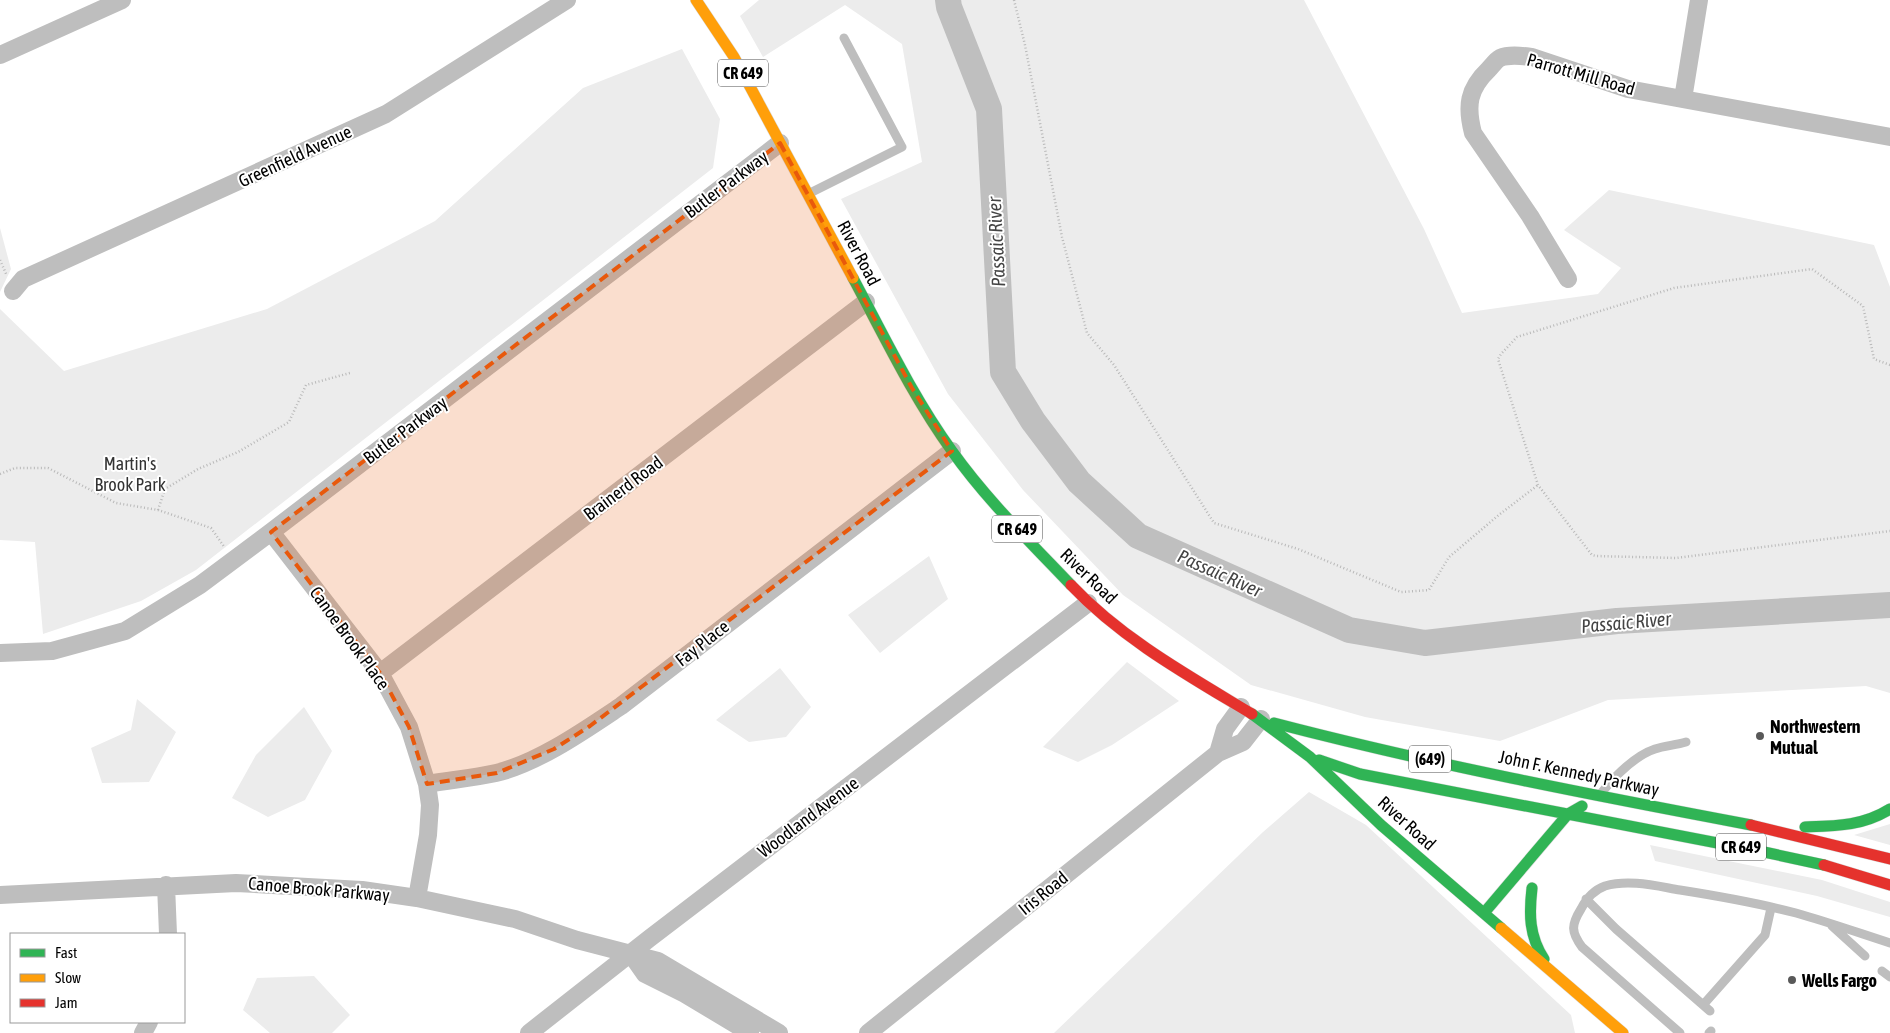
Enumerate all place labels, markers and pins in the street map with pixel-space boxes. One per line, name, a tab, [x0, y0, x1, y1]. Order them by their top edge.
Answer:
place label: Northwestern Mutual	[1770, 716, 1861, 758]
marker: Northwestern Mutual	[1754, 730, 1766, 742]
place label: Wells Fargo	[1801, 970, 1877, 991]
marker: Wells Fargo	[1786, 974, 1798, 986]

